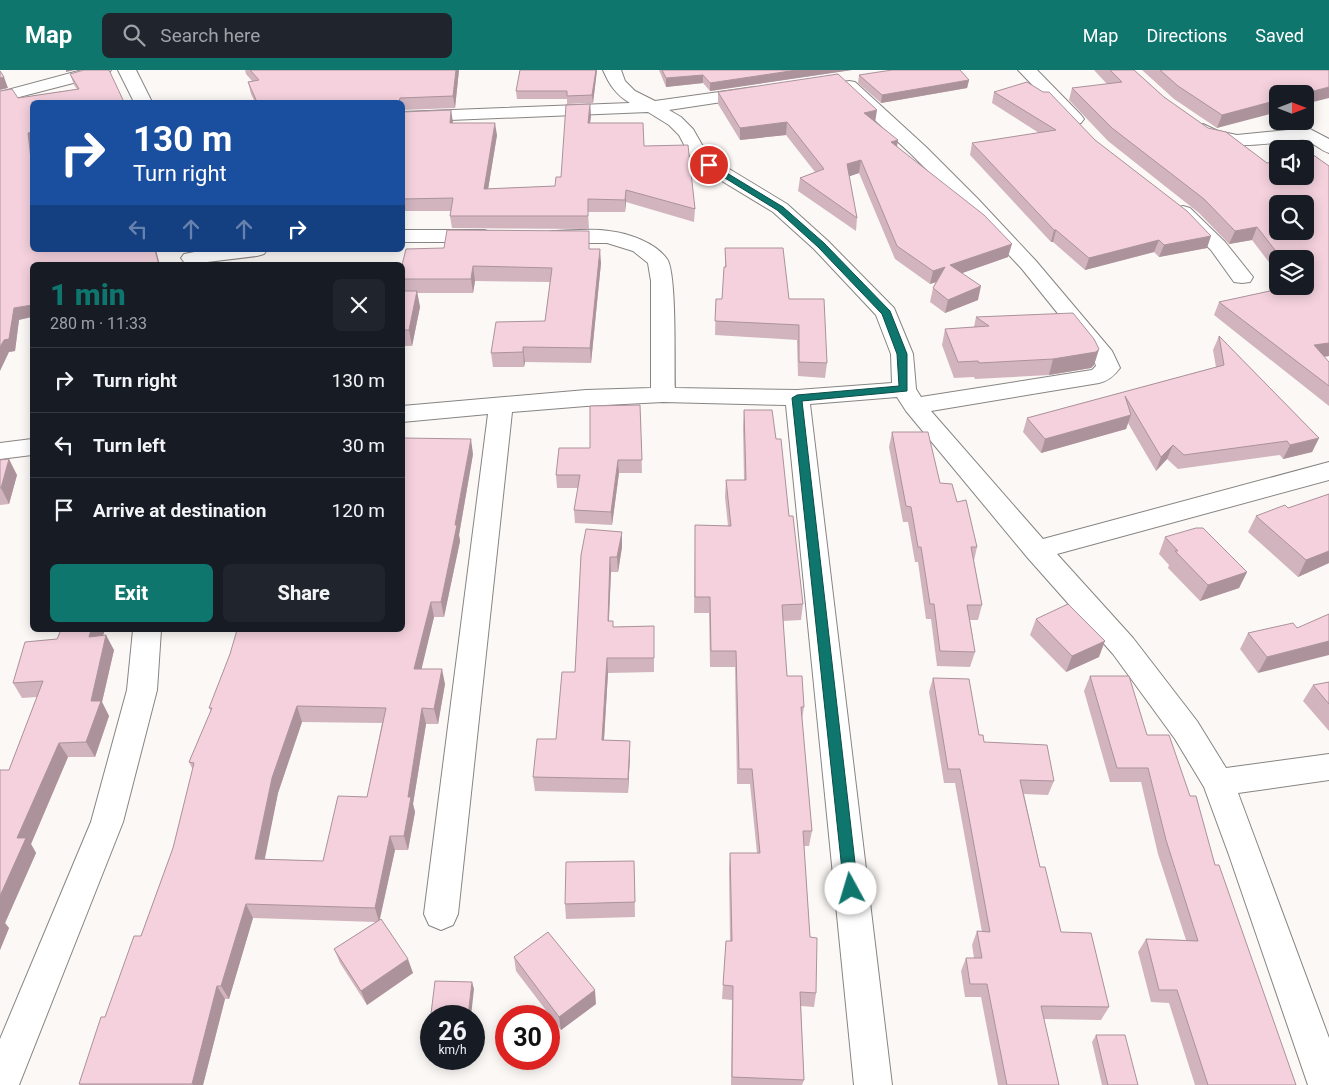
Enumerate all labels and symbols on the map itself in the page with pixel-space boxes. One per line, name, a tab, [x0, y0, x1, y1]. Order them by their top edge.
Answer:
north arrow	[1269, 85, 1314, 130]
pin	[688, 144, 730, 186]
position arrow	[824, 862, 876, 914]
speed limit sign: 30	[495, 1005, 560, 1070]

